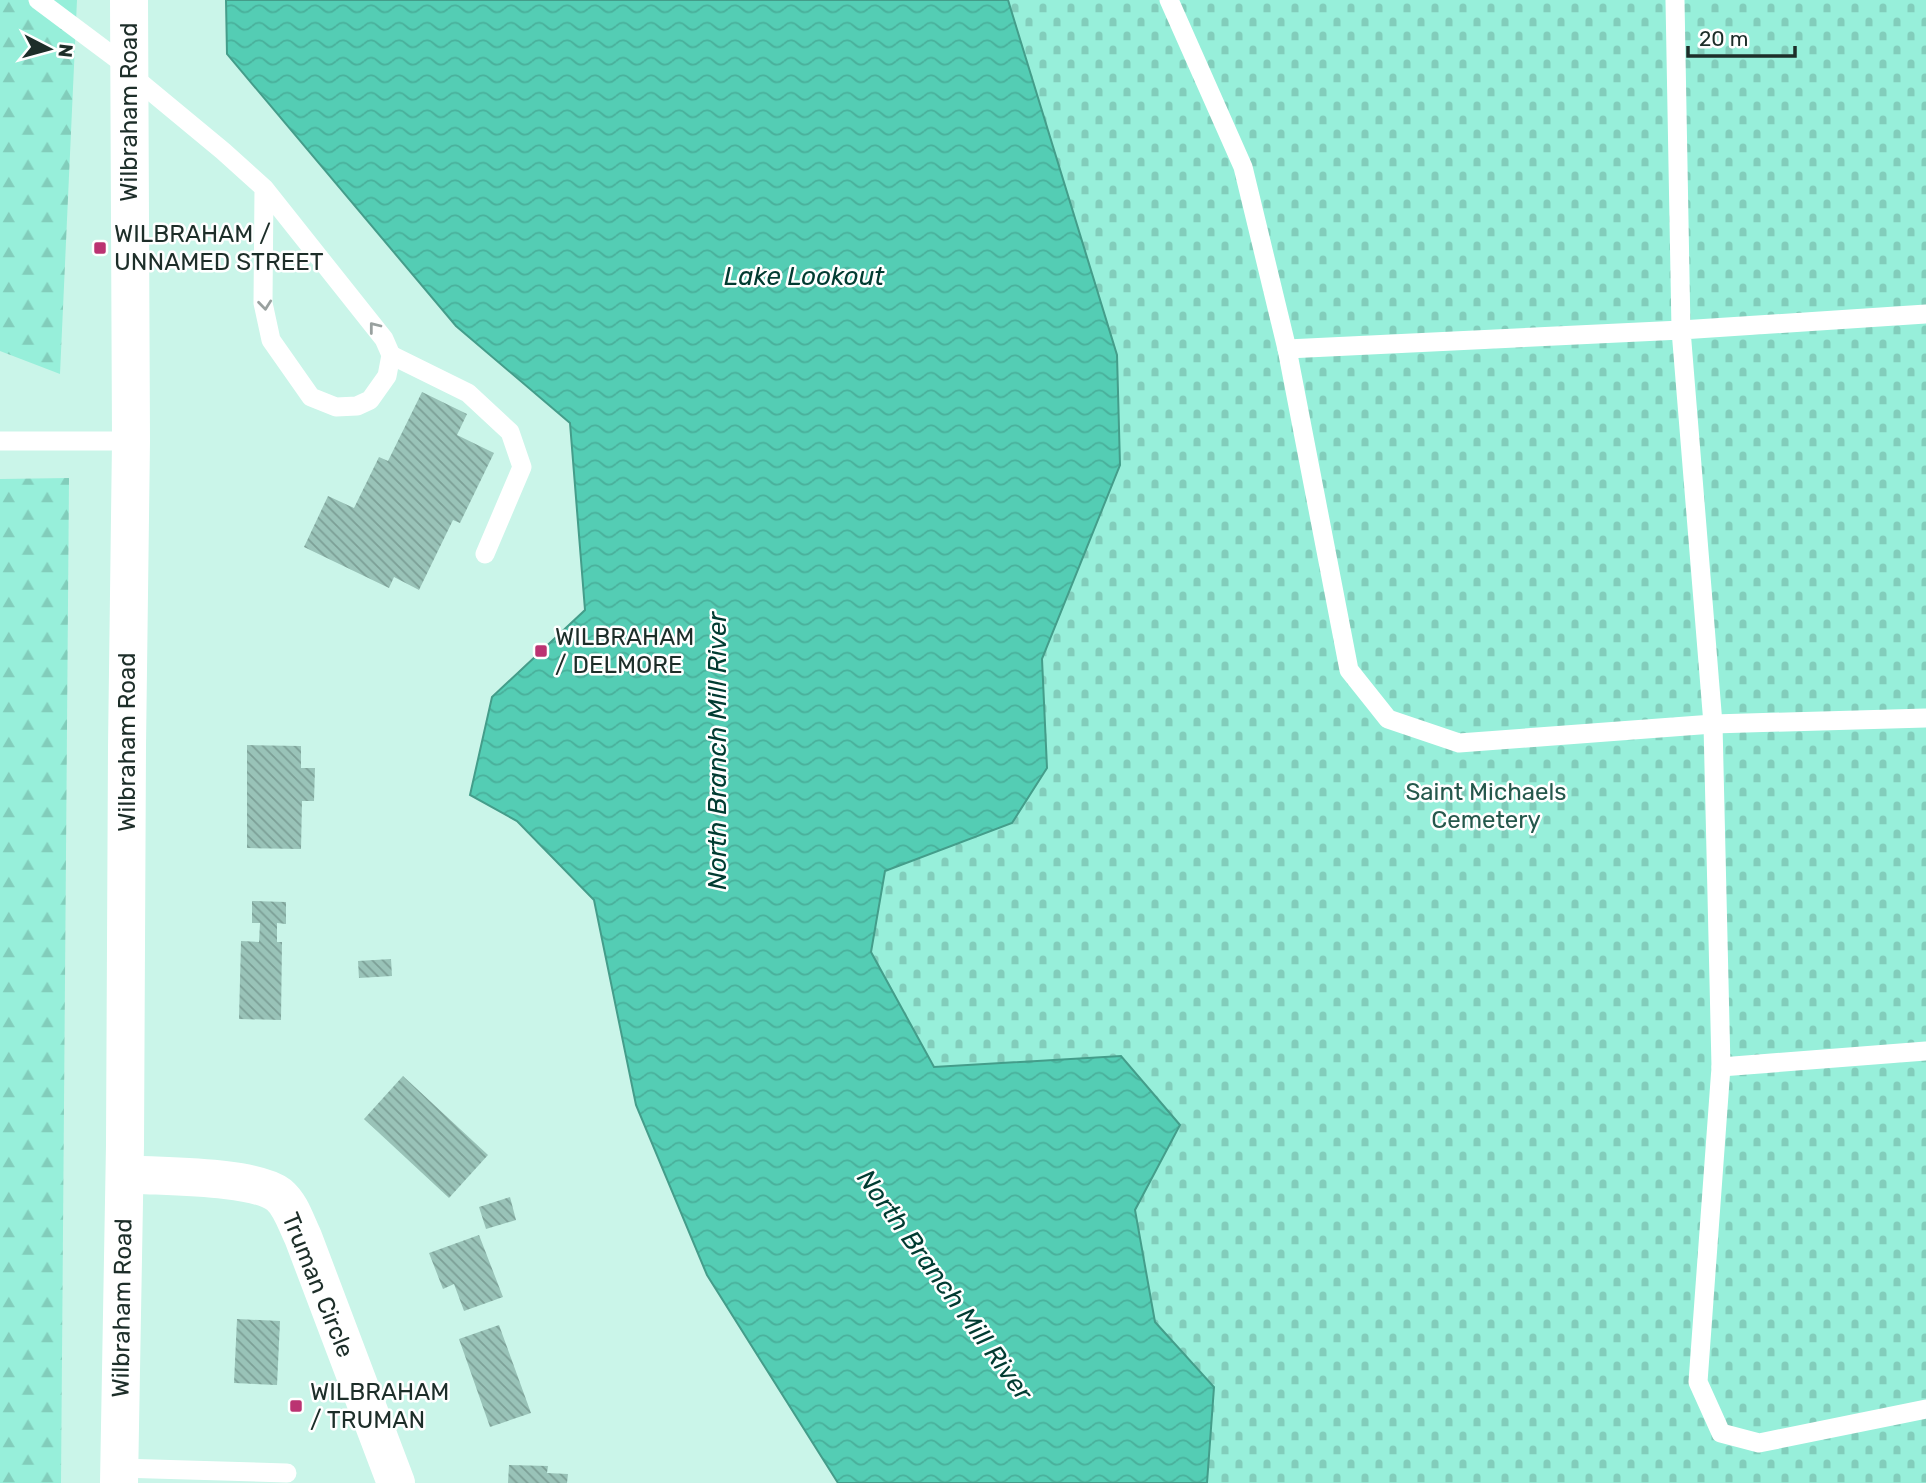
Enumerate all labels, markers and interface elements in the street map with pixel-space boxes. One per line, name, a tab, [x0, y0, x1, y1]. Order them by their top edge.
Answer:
north arrow	[14, 14, 84, 84]
scale bar	[1688, 14, 1795, 58]
street label: Wilbraham Road	[115, 22, 143, 202]
text: 20 m	[1699, 26, 1748, 51]
text: N	[53, 43, 78, 59]
place label: WILBRAHAM / UNNAMED STREET	[114, 220, 324, 276]
marker: WILBRAHAM / UNNAMED STREET	[92, 240, 108, 256]
water label: Lake Lookout	[724, 261, 885, 292]
one-way arrow	[257, 299, 272, 311]
one-way arrow	[370, 323, 383, 335]
water label: North Branch Mill River	[702, 611, 733, 890]
place label: WILBRAHAM / DELMORE	[555, 623, 694, 679]
marker: WILBRAHAM / DELMORE	[533, 643, 549, 659]
street label: Wilbraham Road	[113, 652, 141, 832]
park label: Saint Michaels Cemetery	[1405, 778, 1567, 834]
water label: North Branch Mill River	[850, 1164, 1040, 1408]
street label: Truman Circle	[276, 1208, 360, 1362]
street label: Wilbraham Road	[106, 1218, 138, 1398]
place label: WILBRAHAM / TRUMAN	[310, 1378, 449, 1434]
marker: WILBRAHAM / TRUMAN	[288, 1398, 304, 1414]

